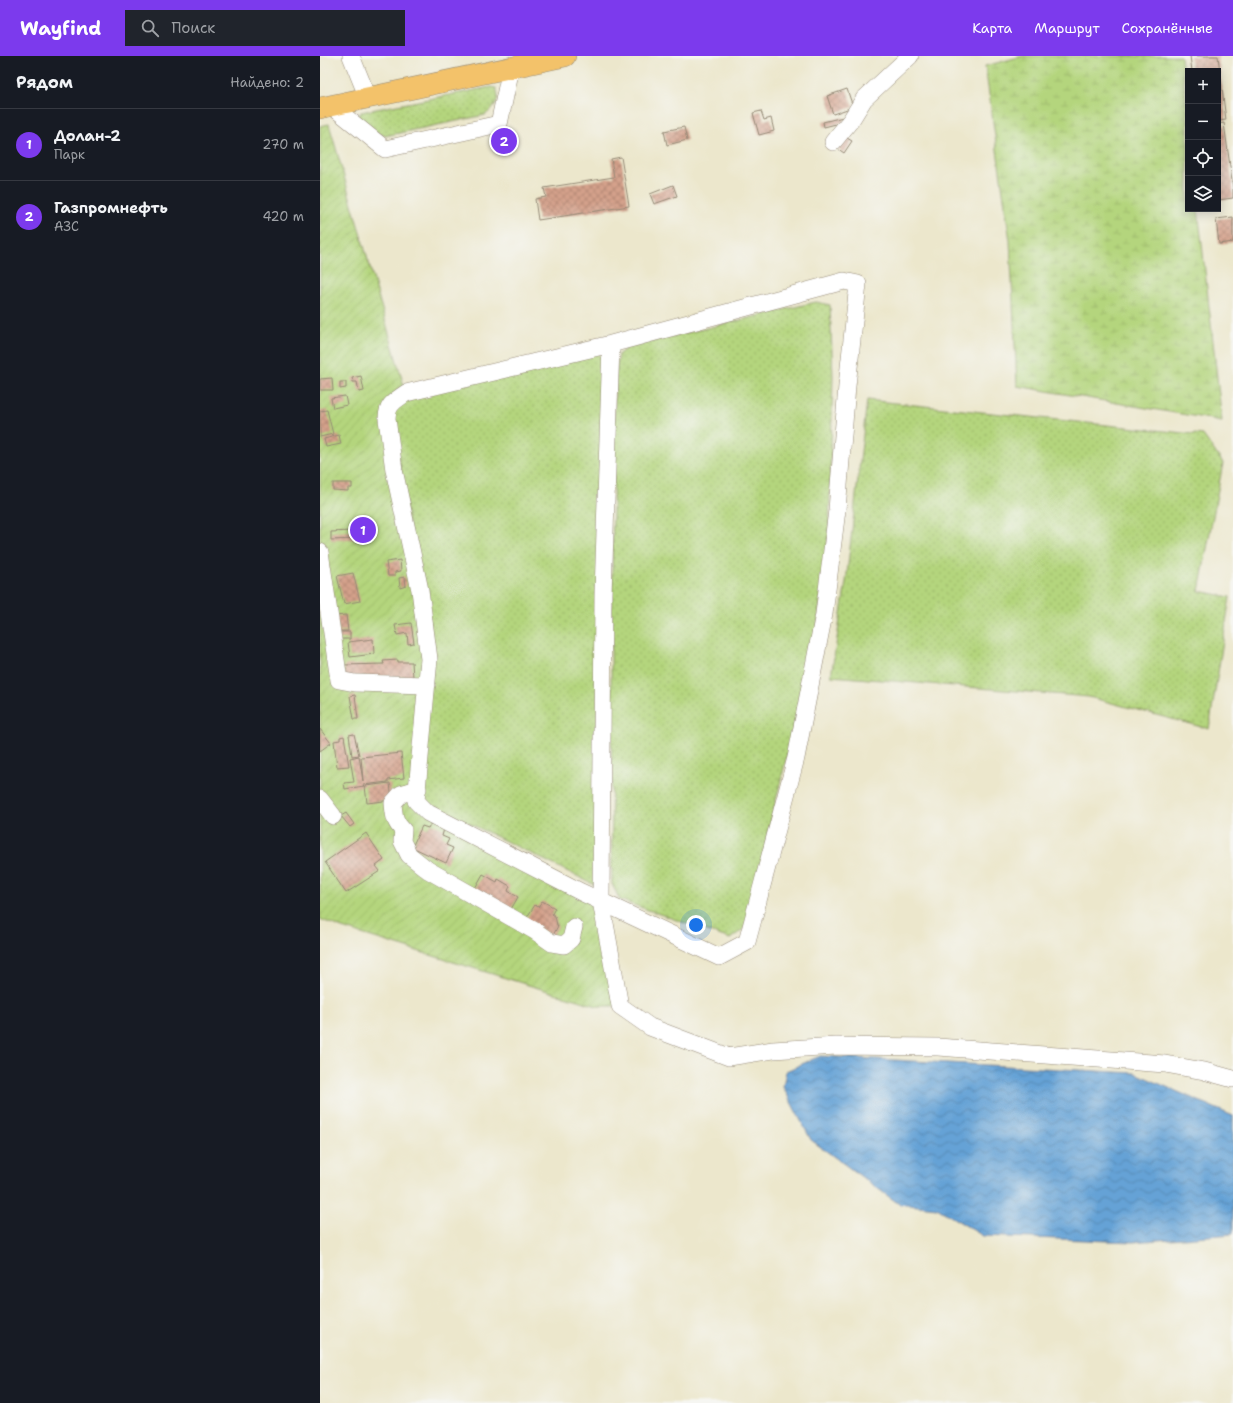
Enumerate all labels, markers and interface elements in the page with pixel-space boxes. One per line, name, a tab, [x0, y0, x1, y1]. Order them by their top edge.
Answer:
search box	[125, 10, 405, 46]
text: Wayfind	[20, 16, 101, 41]
icon: search	[139, 17, 161, 39]
text: Поиск	[171, 18, 215, 38]
text: Карта	[972, 19, 1012, 37]
text: Маршрут	[1034, 19, 1100, 37]
text: Сохранённые	[1122, 19, 1213, 37]
map controls	[1185, 68, 1221, 212]
button: +	[1185, 68, 1221, 104]
text: Рядом	[16, 71, 73, 93]
text: Найдено: 2	[230, 74, 304, 91]
button: −	[1185, 104, 1221, 140]
text: Долан-2	[54, 126, 121, 146]
pin: 2	[491, 126, 517, 156]
text: 1	[26, 136, 32, 153]
text: 270 m	[262, 136, 304, 153]
button: locate	[1185, 140, 1221, 176]
text: Парк	[54, 146, 85, 163]
button: layers	[1185, 176, 1221, 212]
text: Газпромнефть	[54, 198, 168, 218]
text: 2	[24, 208, 34, 225]
text: 420 m	[262, 208, 304, 225]
text: АЗС	[54, 218, 79, 235]
pin: 1	[350, 515, 376, 545]
your location	[686, 915, 706, 935]

